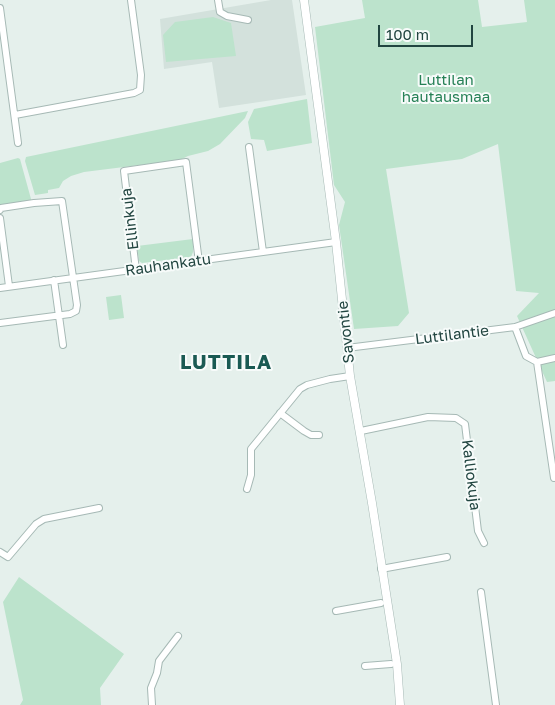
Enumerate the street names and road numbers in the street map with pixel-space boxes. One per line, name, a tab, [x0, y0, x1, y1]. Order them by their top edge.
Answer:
street label: Ellinkuja	[117, 187, 143, 251]
street label: Rauhankatu	[124, 250, 212, 280]
street label: Savontie	[334, 300, 358, 364]
street label: Luttilantie	[414, 322, 490, 348]
street label: Kalliokuja	[458, 438, 484, 512]

